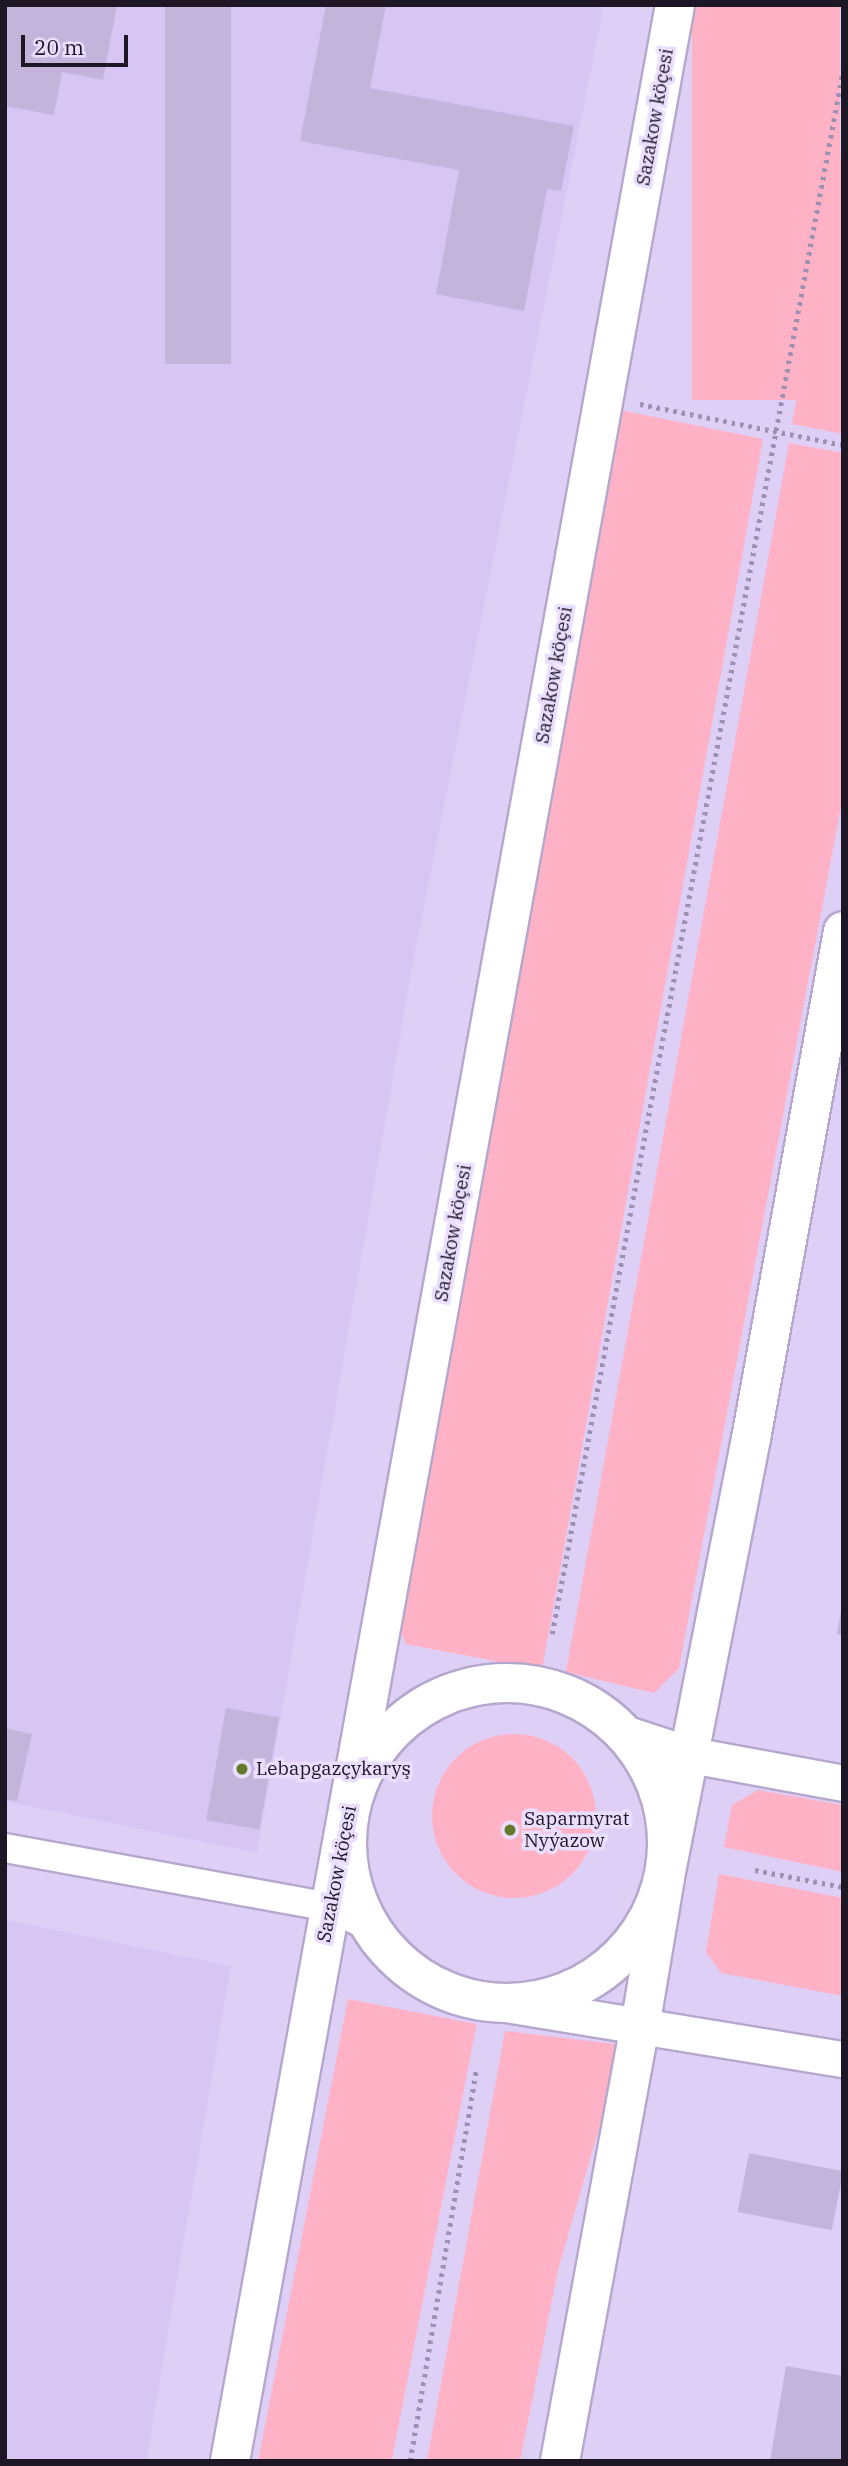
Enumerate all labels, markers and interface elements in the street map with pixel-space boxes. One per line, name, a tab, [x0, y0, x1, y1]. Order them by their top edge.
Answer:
scale bar	[24, 21, 131, 65]
text: 20 m	[34, 33, 84, 61]
street label: Sazakow köçesi	[632, 47, 678, 187]
street label: Sazakow köçesi	[531, 605, 577, 745]
street label: Sazakow köçesi	[430, 1163, 476, 1303]
place label: Lebapgazçykaryş	[256, 1758, 411, 1780]
marker: Lebapgazçykaryş	[234, 1761, 250, 1777]
street label: Sazakow köçesi	[313, 1804, 361, 1944]
place label: Saparmyrat Nyýazow	[524, 1808, 629, 1852]
marker: Saparmyrat Nyýazow	[502, 1822, 518, 1838]

